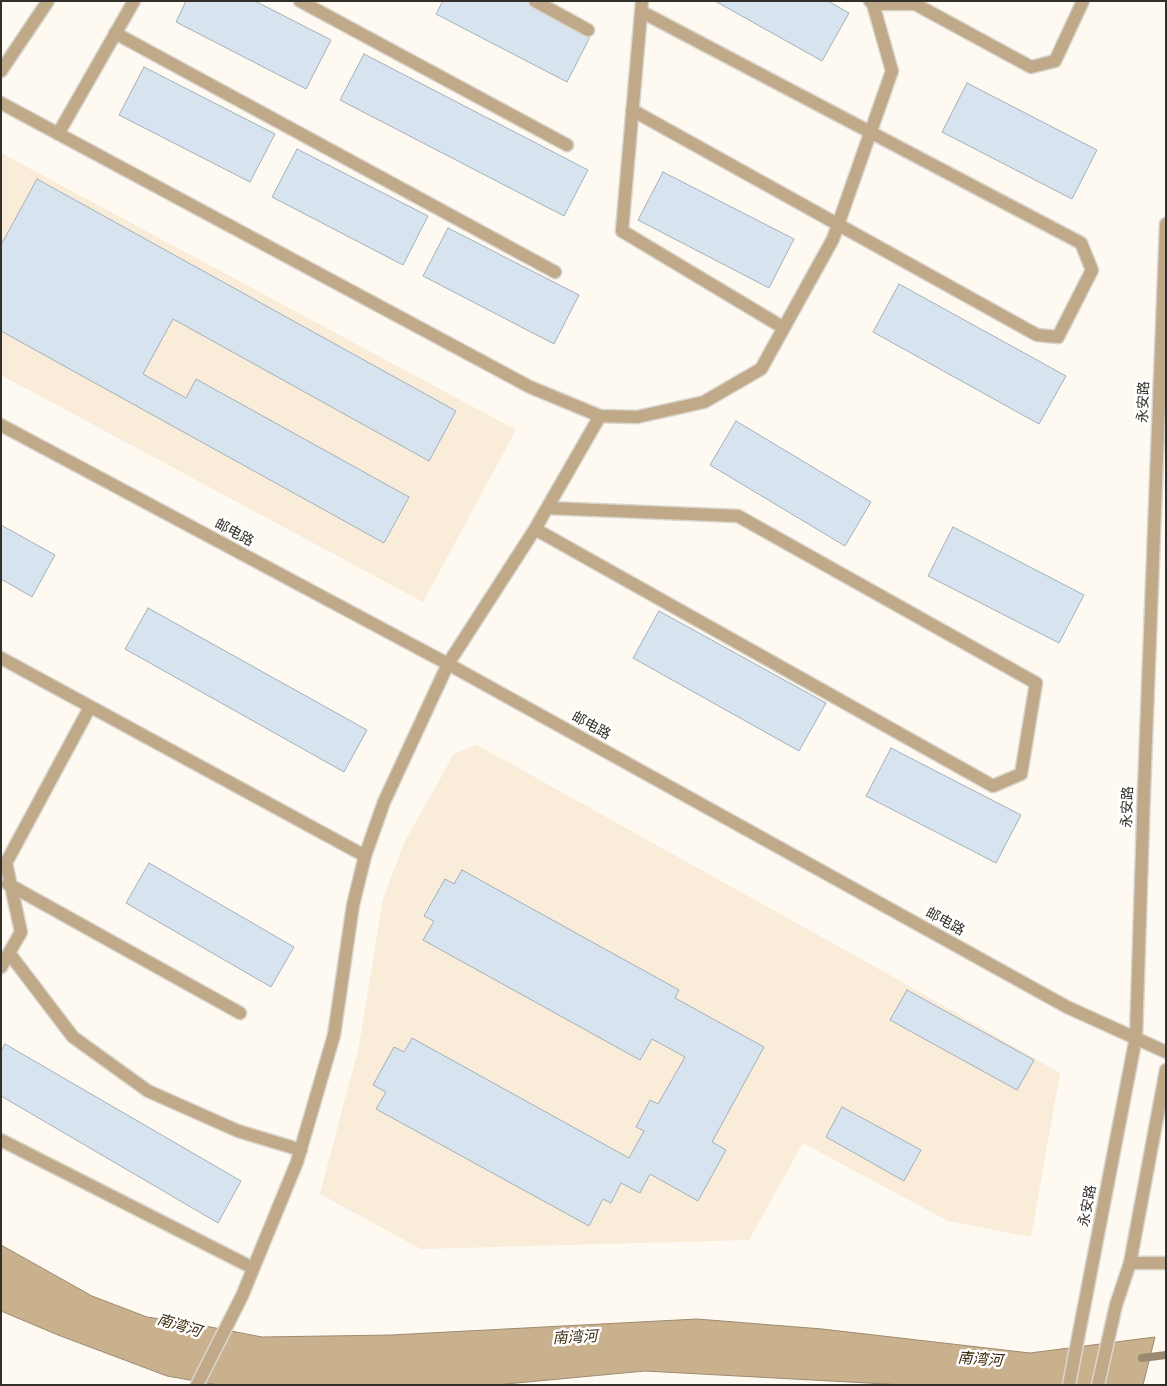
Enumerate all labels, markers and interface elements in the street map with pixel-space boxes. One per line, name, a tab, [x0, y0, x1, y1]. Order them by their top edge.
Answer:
street label: 永安路	[1135, 381, 1153, 423]
street label: 邮电路	[212, 516, 256, 550]
street label: 邮电路	[569, 708, 613, 744]
street label: 永安路	[1119, 786, 1137, 828]
street label: 邮电路	[923, 904, 967, 940]
street label: 永安路	[1076, 1184, 1100, 1228]
water label: 南湾河	[155, 1311, 203, 1341]
water label: 南湾河	[552, 1328, 598, 1348]
water label: 南湾河	[957, 1349, 1003, 1371]

